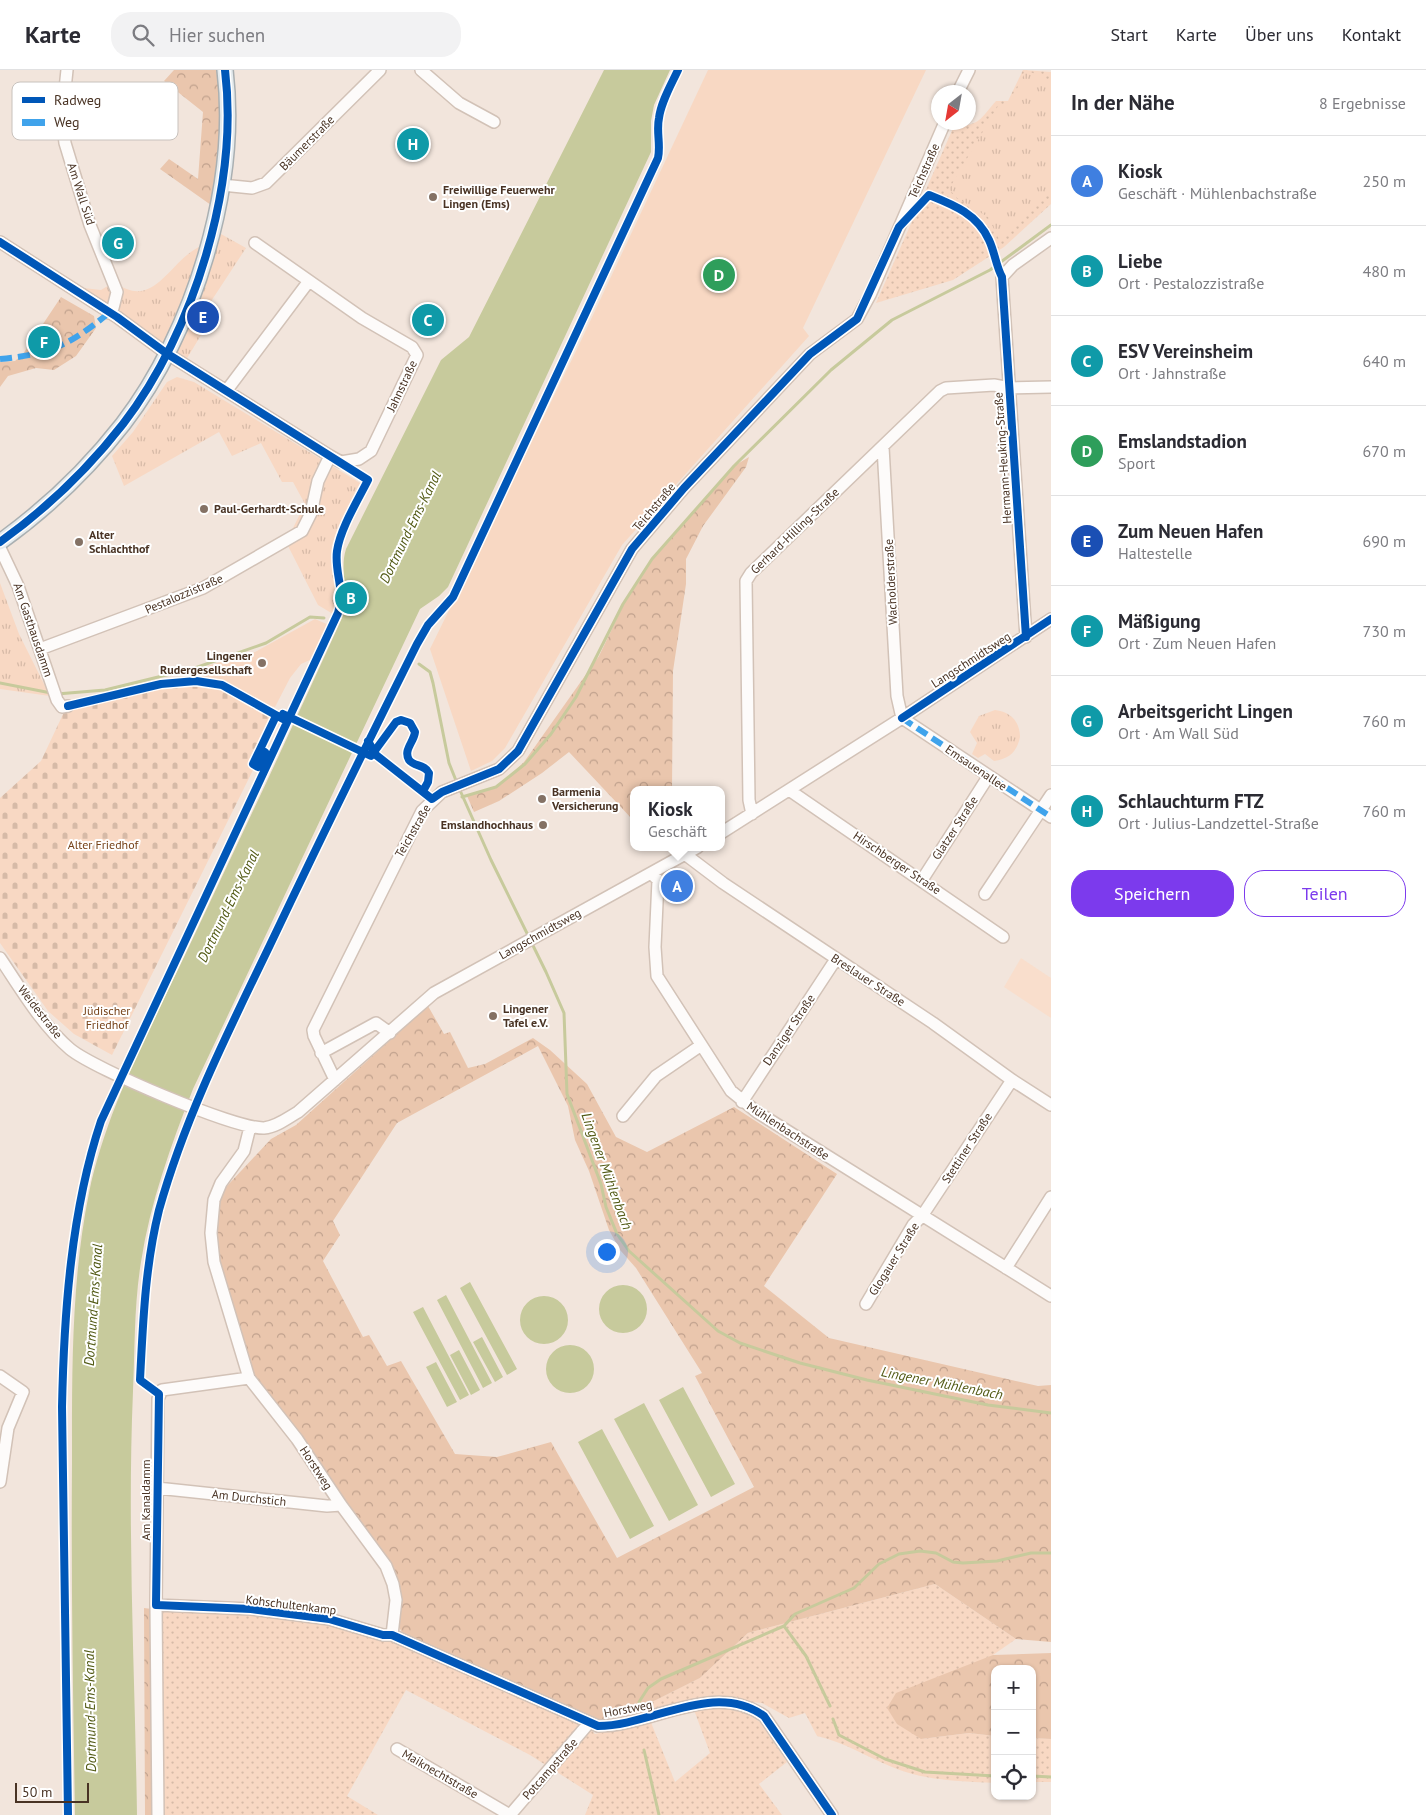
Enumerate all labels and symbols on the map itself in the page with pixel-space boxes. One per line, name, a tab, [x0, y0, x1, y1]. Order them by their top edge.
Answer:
legend	[12, 82, 178, 140]
north arrow	[931, 85, 976, 130]
text: Radweg	[54, 91, 101, 109]
street label: Bäumerstraße	[276, 112, 337, 173]
text: Weg	[54, 113, 79, 131]
pin: H	[397, 125, 429, 163]
street label: Teichstraße	[905, 141, 942, 201]
street label: Am Wall Süd	[64, 161, 99, 227]
place label: Freiwillige Feuerwehr Lingen (Ems)	[443, 182, 555, 211]
marker: Freiwillige Feuerwehr Lingen (Ems)	[427, 191, 439, 203]
pin: G	[102, 224, 134, 262]
pin: D	[703, 256, 735, 294]
pin: E	[187, 298, 219, 336]
pin: C	[412, 301, 444, 339]
pin: F	[28, 323, 60, 361]
street label: Jahnstraße	[383, 358, 420, 415]
street label: Hermann-Heuking-Straße	[990, 392, 1015, 524]
water label: Dortmund-Ems-Kanal	[375, 468, 445, 586]
street label: Teichstraße	[629, 479, 678, 534]
street label: Gerhard-Hilling-Straße	[747, 484, 842, 577]
place label: Paul-Gerhardt-Schule	[214, 501, 324, 516]
marker: Paul-Gerhardt-Schule	[198, 503, 210, 515]
place label: Alter Schlachthof	[89, 527, 150, 556]
marker: Alter Schlachthof	[73, 536, 85, 548]
street label: Wacholderstraße	[881, 539, 900, 626]
street label: Pestalozzistraße	[142, 570, 225, 617]
pin: B	[335, 579, 367, 617]
street label: Am Gasthausdamm	[10, 581, 57, 679]
street label: Langschmidtsweg	[928, 628, 1013, 691]
place label: Lingener Rudergesellschaft	[160, 648, 253, 677]
marker: Lingener Rudergesellschaft	[256, 657, 268, 669]
street label: Emsauenallee	[943, 741, 1010, 794]
place label: Barmenia Versicherung	[551, 784, 618, 813]
marker: Barmenia Versicherung	[536, 793, 548, 805]
street label: Glatzer Straße	[928, 793, 981, 862]
street label: Teichstraße	[391, 802, 434, 860]
place label: Emslandhochhaus	[441, 817, 533, 832]
marker: Emslandhochhaus	[537, 819, 549, 831]
street label: Hirschberger Straße	[851, 828, 944, 897]
park label: Alter Friedhof	[68, 837, 139, 852]
water label: Dortmund-Ems-Kanal	[193, 847, 263, 965]
pin: A	[661, 867, 693, 905]
street label: Langschmidtsweg	[496, 905, 583, 962]
street label: Breslauer Straße	[828, 950, 908, 1009]
street label: Weidestraße	[15, 982, 66, 1041]
street label: Danziger Straße	[759, 991, 818, 1068]
place label: Lingener Tafel e.V.	[503, 1001, 549, 1030]
park label: Jüdischer Friedhof	[83, 1003, 130, 1032]
marker: Lingener Tafel e.V.	[487, 1010, 499, 1022]
street label: Mühlenbachstraße	[744, 1098, 832, 1163]
water label: Lingener Mühlenbach	[577, 1110, 637, 1232]
street label: Stettiner Straße	[938, 1110, 995, 1186]
street label: Glogauer Straße	[865, 1219, 922, 1298]
your location	[594, 1239, 620, 1265]
water label: Dortmund-Ems-Kanal	[80, 1243, 106, 1367]
water label: Lingener Mühlenbach	[880, 1362, 1004, 1404]
street label: Horstweg	[297, 1443, 336, 1492]
street label: Am Kanaldamm	[138, 1460, 153, 1540]
street label: Am Durchstich	[211, 1486, 287, 1509]
street label: Kohschultenkamp	[245, 1591, 337, 1618]
water label: Dortmund-Ems-Kanal	[80, 1649, 100, 1772]
street label: Horstweg	[603, 1696, 653, 1721]
street label: Potcampstraße	[519, 1735, 580, 1803]
street label: Maiknechtstraße	[400, 1746, 481, 1801]
scale bar	[15, 1780, 89, 1803]

